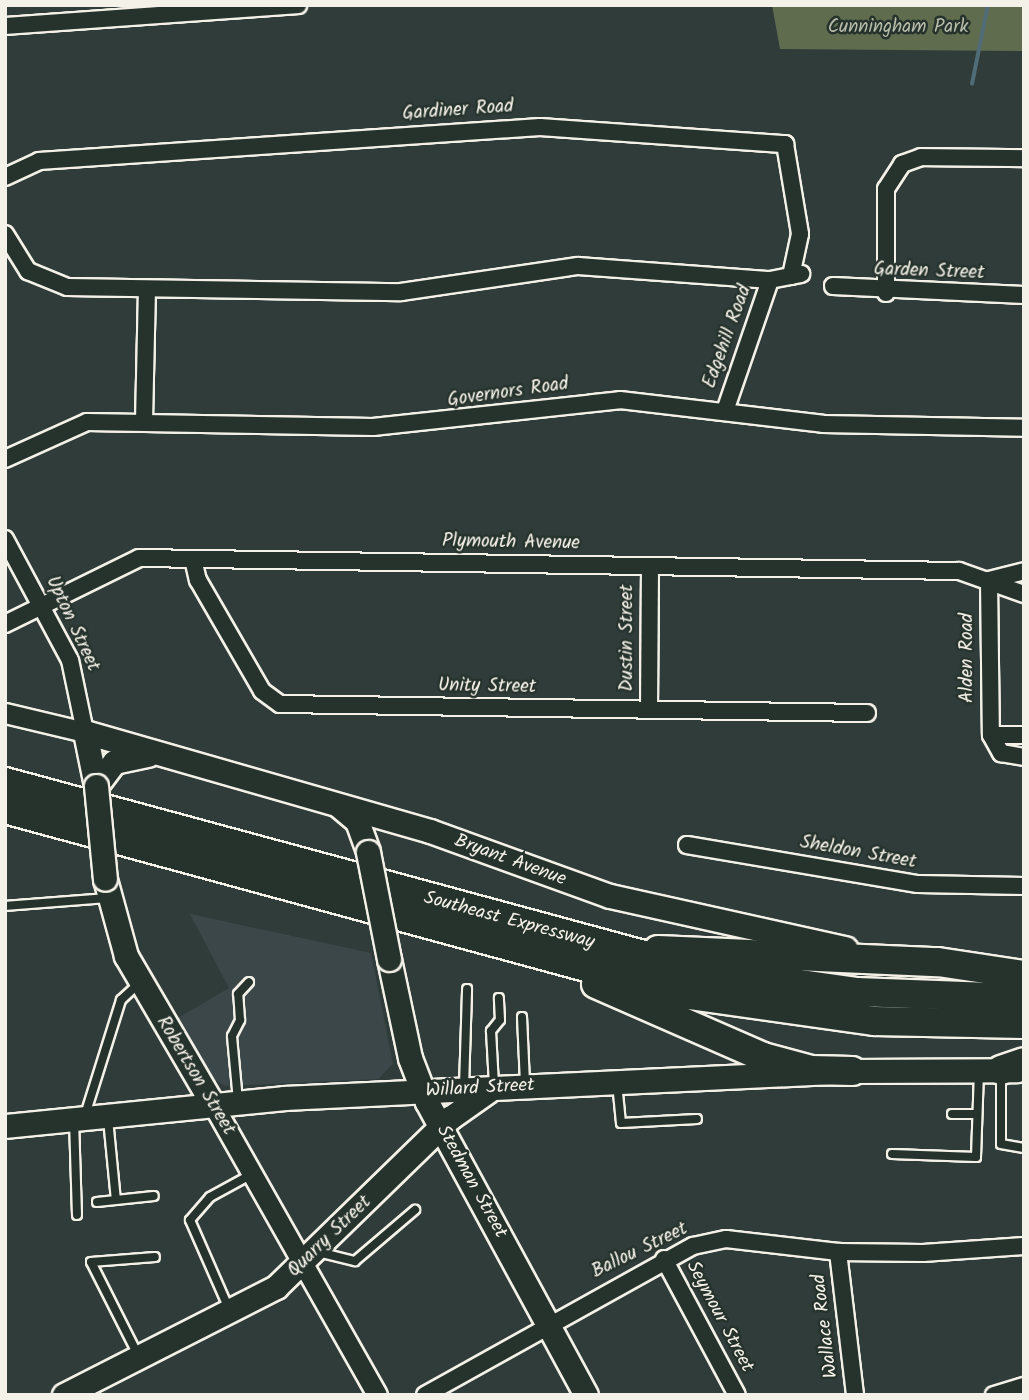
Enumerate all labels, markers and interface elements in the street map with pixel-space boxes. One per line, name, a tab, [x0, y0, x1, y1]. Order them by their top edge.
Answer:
park label: Cunningham Park	[828, 17, 968, 39]
street label: Gardiner Road	[402, 96, 514, 126]
street label: Garden Street	[873, 259, 985, 285]
street label: Edgehill Road	[699, 282, 757, 392]
street label: Governors Road	[446, 373, 570, 413]
street label: Plymouth Avenue	[442, 530, 580, 556]
street label: Upton Street	[40, 573, 104, 675]
street label: Dustin Street	[617, 584, 639, 692]
street label: Alden Road	[957, 613, 979, 703]
street label: Unity Street	[438, 675, 536, 699]
street label: Bryant Avenue	[451, 830, 569, 892]
street label: Sheldon Street	[798, 832, 918, 874]
street label: Southeast Expressway	[421, 887, 597, 955]
street label: Robertson Street	[151, 1012, 239, 1140]
street label: Willard Street	[425, 1075, 535, 1103]
street label: Stedman Street	[431, 1122, 511, 1242]
street label: Quarry Street	[283, 1191, 377, 1283]
street label: Ballou Street	[588, 1218, 692, 1284]
street label: Seymour Street	[680, 1258, 758, 1376]
street label: Wallace Road	[808, 1273, 844, 1379]

